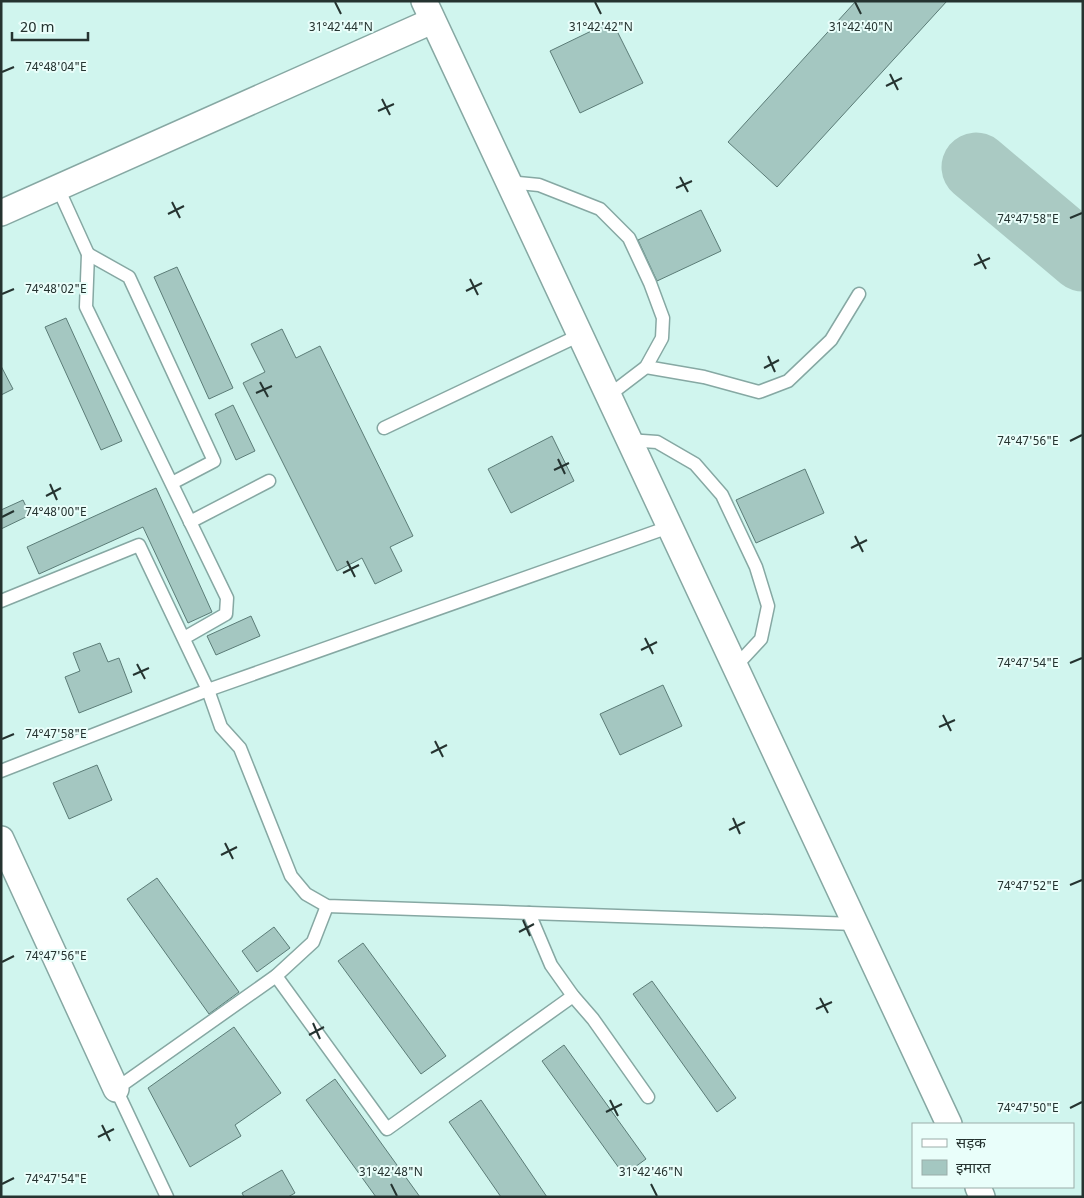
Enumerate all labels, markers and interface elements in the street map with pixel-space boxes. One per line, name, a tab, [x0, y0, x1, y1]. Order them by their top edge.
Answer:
scale bar	[12, 10, 89, 42]
text: 20 m	[20, 19, 54, 38]
text: 31°42'44"N	[309, 20, 373, 36]
text: 31°42'42"N	[569, 20, 633, 36]
text: 31°42'40"N	[829, 20, 893, 36]
text: 74°48'04"E	[25, 60, 87, 76]
text: 74°47'58"E	[997, 212, 1059, 228]
text: 74°48'02"E	[25, 282, 87, 298]
text: 74°47'56"E	[997, 434, 1059, 450]
text: 74°48'00"E	[25, 505, 87, 521]
text: 74°47'54"E	[997, 656, 1059, 672]
text: 74°47'58"E	[25, 727, 87, 743]
text: 74°47'52"E	[997, 879, 1059, 895]
text: 74°47'56"E	[25, 949, 87, 965]
text: 74°47'50"E	[997, 1101, 1059, 1117]
legend	[912, 1123, 1074, 1188]
text: सड़क	[956, 1135, 986, 1154]
text: इमारत	[956, 1160, 991, 1179]
text: 31°42'48"N	[359, 1165, 423, 1181]
text: 31°42'46"N	[619, 1165, 683, 1181]
text: 74°47'54"E	[25, 1172, 87, 1188]

